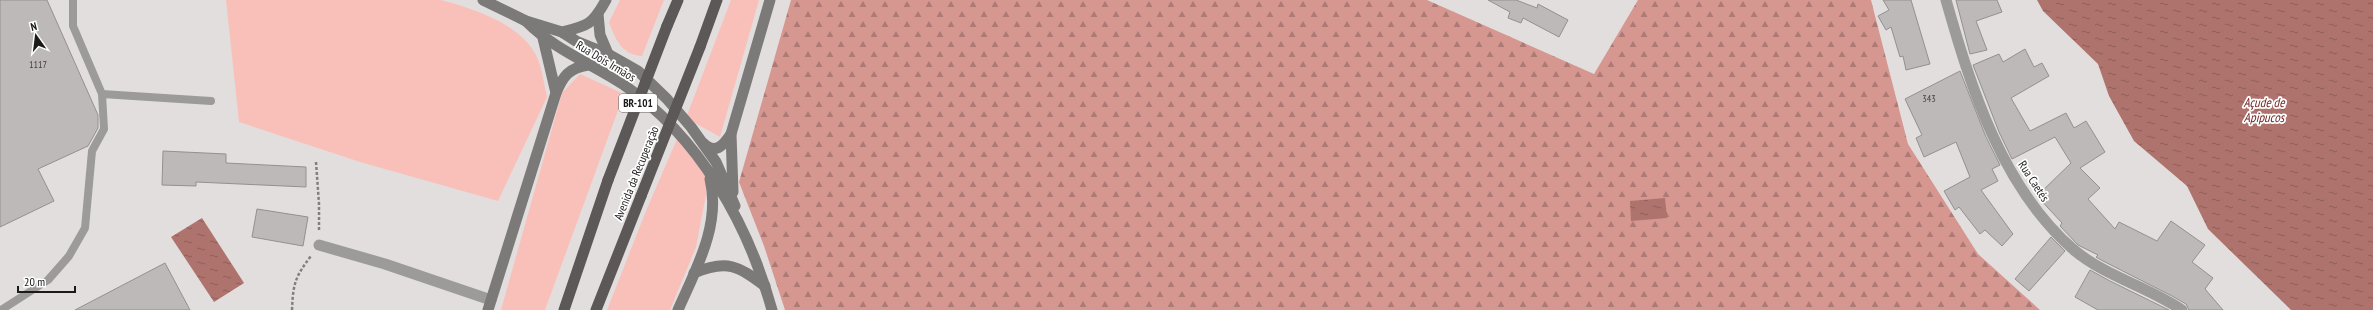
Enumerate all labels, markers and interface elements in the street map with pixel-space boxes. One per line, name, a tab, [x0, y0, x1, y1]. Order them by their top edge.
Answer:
north arrow	[16, 16, 56, 56]
text: N	[29, 19, 38, 34]
street label: Rua Dois Irmãos	[573, 37, 639, 85]
house number: 1117	[29, 58, 47, 71]
house number: 343	[1922, 92, 1936, 105]
road number: BR-101	[619, 94, 657, 112]
water label: Açude de Apipucos	[2243, 94, 2286, 126]
street label: Avenida da Recuperação	[610, 124, 662, 222]
street label: Rua Caetés	[2015, 158, 2053, 204]
scale bar	[18, 268, 75, 294]
text: 20 m	[24, 274, 45, 289]

